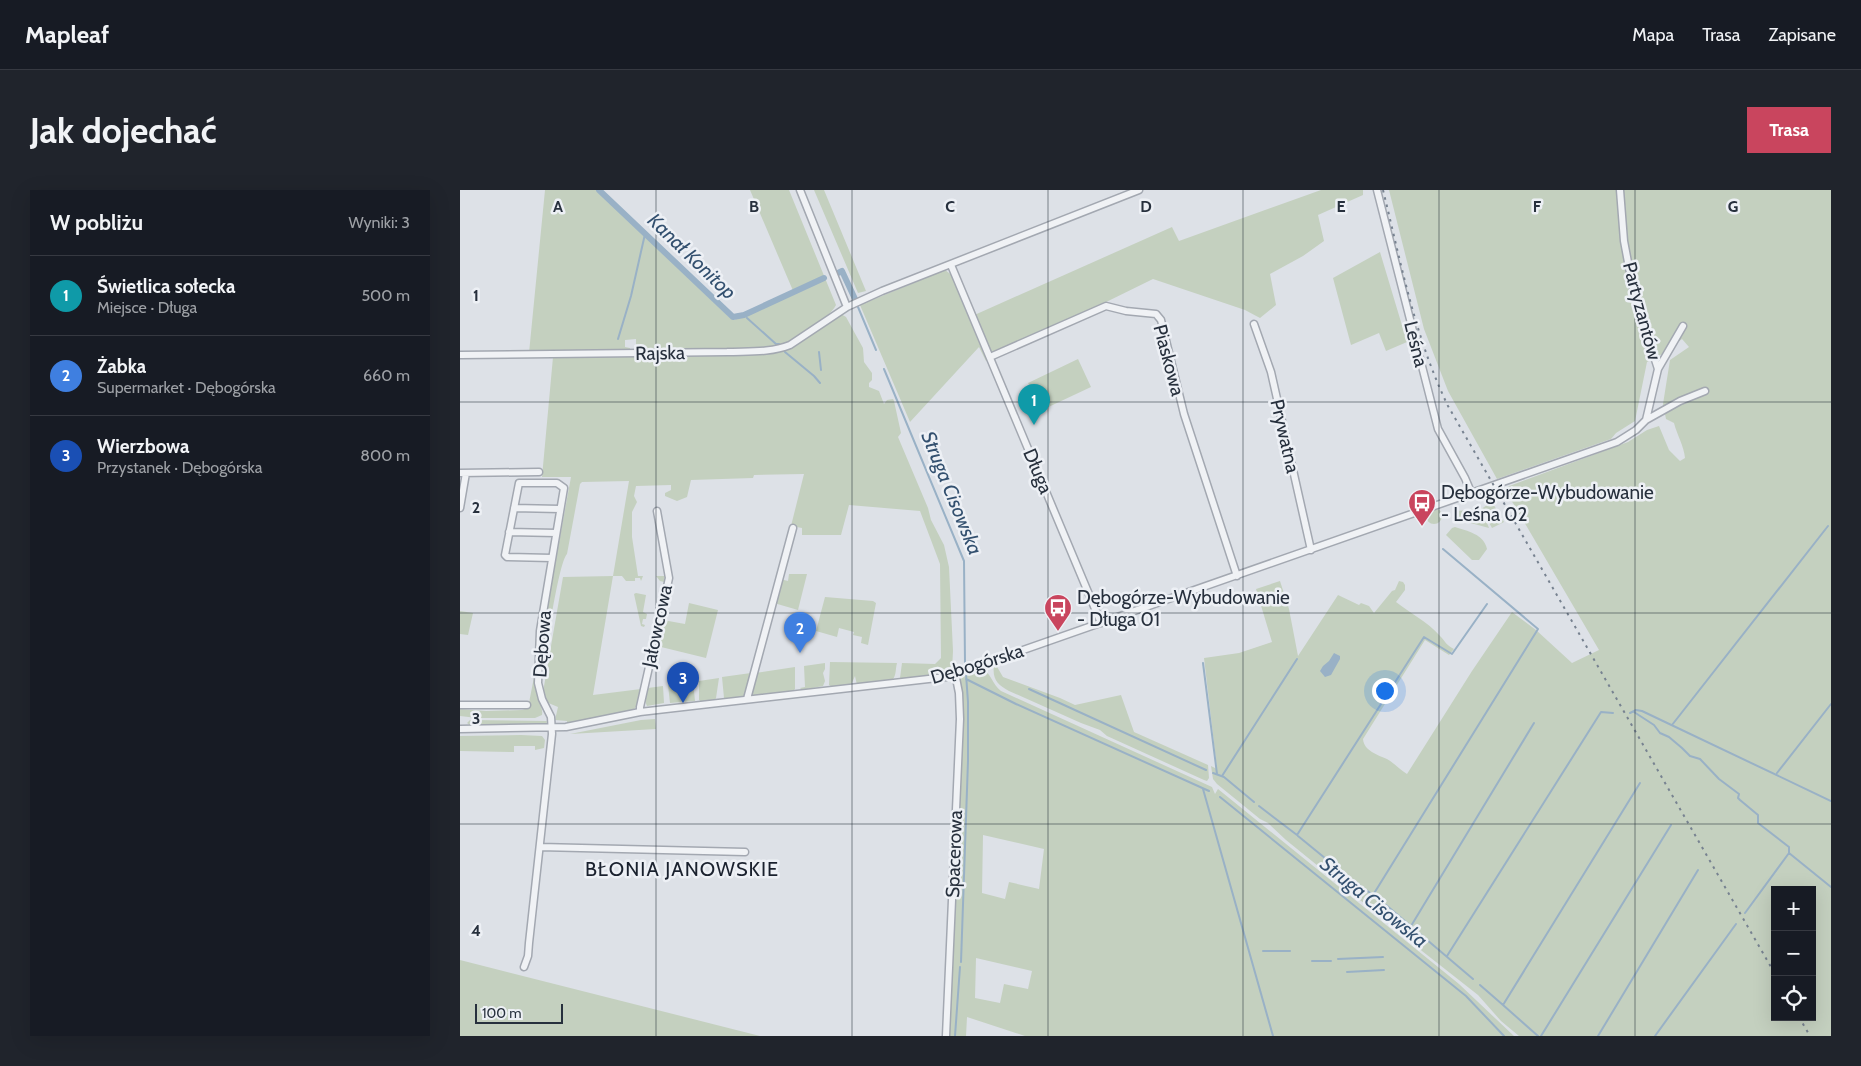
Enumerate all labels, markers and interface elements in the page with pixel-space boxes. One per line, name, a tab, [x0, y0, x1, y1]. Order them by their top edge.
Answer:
text: Mapleaf	[25, 20, 109, 49]
text: Mapa	[1632, 24, 1674, 46]
text: Trasa	[1702, 24, 1740, 46]
text: Zapisane	[1768, 24, 1836, 46]
button: Trasa	[1747, 107, 1831, 153]
text: Jak dojechać	[30, 109, 217, 152]
text: A	[553, 197, 563, 216]
text: B	[749, 197, 759, 216]
text: C	[945, 197, 955, 216]
text: D	[1140, 197, 1152, 216]
text: E	[1336, 197, 1346, 216]
text: F	[1533, 197, 1542, 216]
text: G	[1728, 197, 1738, 216]
water label: Kanał Konitop	[643, 208, 741, 304]
text: W pobliżu	[50, 210, 143, 235]
text: Wyniki: 3	[348, 213, 410, 232]
street label: Partyzantów	[1618, 259, 1666, 363]
text: Świetlica sołecka	[97, 275, 235, 298]
text: 1	[63, 286, 69, 305]
text: 500 m	[361, 286, 410, 305]
text: 1	[473, 286, 479, 305]
text: Miejsce · Długa	[97, 298, 197, 317]
street label: Leśna	[1399, 319, 1433, 369]
street label: Piaskowa	[1148, 322, 1190, 398]
street label: Rajska	[635, 341, 685, 365]
text: Żabka	[97, 355, 146, 378]
text: 2	[62, 366, 70, 385]
text: 660 m	[363, 366, 410, 385]
text: Supermarket · Dębogórska	[97, 378, 276, 397]
pin: 1	[1018, 384, 1050, 425]
street label: Prywatna	[1265, 397, 1305, 475]
water label: Struga Cisowska	[916, 428, 988, 558]
text: Wierzbowa	[97, 435, 190, 458]
street label: Długa	[1018, 445, 1058, 497]
text: 3	[62, 446, 70, 465]
text: 800 m	[360, 446, 410, 465]
text: Przystanek · Dębogórska	[97, 458, 262, 477]
place label: Dębogórze-Wybudowanie - Leśna 02	[1441, 481, 1654, 526]
bus stop icon: Dębogórze-Wybudowanie - Leśna 02	[1407, 488, 1437, 527]
text: 2	[472, 498, 480, 517]
street label: Jałowcowa	[637, 583, 677, 670]
place label: Dębogórze-Wybudowanie - Długa 01	[1077, 586, 1290, 631]
bus stop icon: Dębogórze-Wybudowanie - Długa 01	[1043, 593, 1073, 632]
street label: Dębowa	[528, 610, 556, 678]
pin: 2	[784, 612, 816, 653]
street label: Dębogórska	[928, 639, 1026, 689]
pin: 3	[667, 662, 699, 703]
your location	[1372, 678, 1398, 704]
text: 3	[472, 709, 480, 728]
street label: Spacerowa	[941, 810, 967, 898]
water label: Struga Cisowska	[1316, 851, 1432, 953]
district label: BŁONIA JANOWSKIE	[585, 857, 779, 881]
map controls	[1771, 886, 1816, 1021]
button: +	[1771, 886, 1816, 931]
text: 4	[471, 921, 481, 940]
button: −	[1771, 931, 1816, 976]
button: locate	[1771, 976, 1816, 1021]
scale bar	[475, 1001, 562, 1024]
text: 100 m	[482, 1004, 522, 1022]

